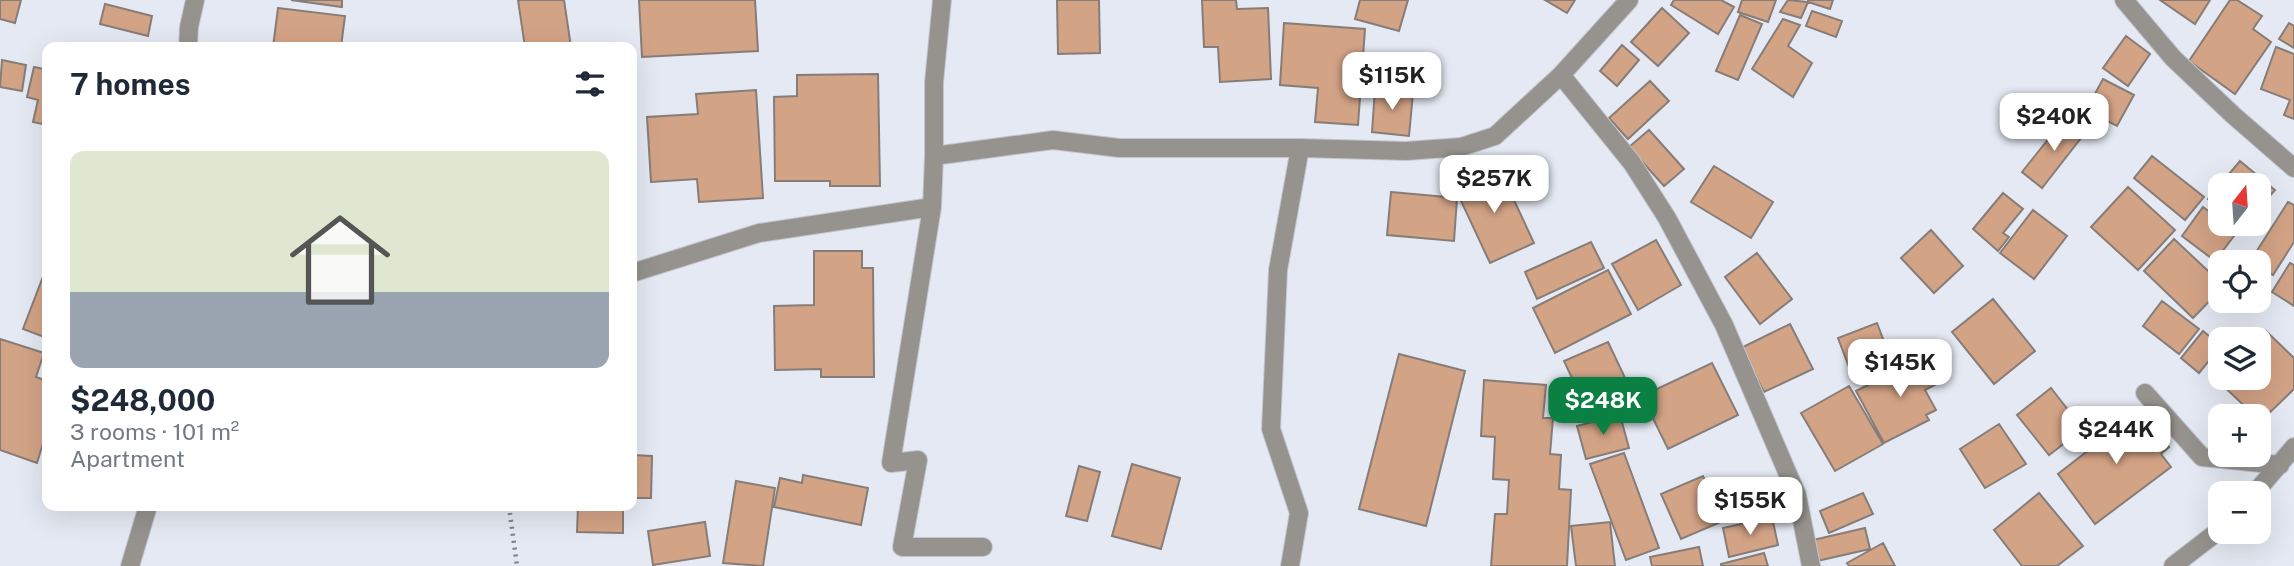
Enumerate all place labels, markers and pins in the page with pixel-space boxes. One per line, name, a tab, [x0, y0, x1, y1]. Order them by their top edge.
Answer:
pin: $115K	[1343, 52, 1441, 112]
pin: $240K	[2005, 94, 2103, 153]
pin: $257K	[1445, 156, 1543, 215]
pin: $145K	[1851, 340, 1949, 399]
pin: $248K	[1554, 378, 1652, 437]
pin: $244K	[2067, 406, 2165, 466]
pin: $155K	[1701, 477, 1799, 537]

